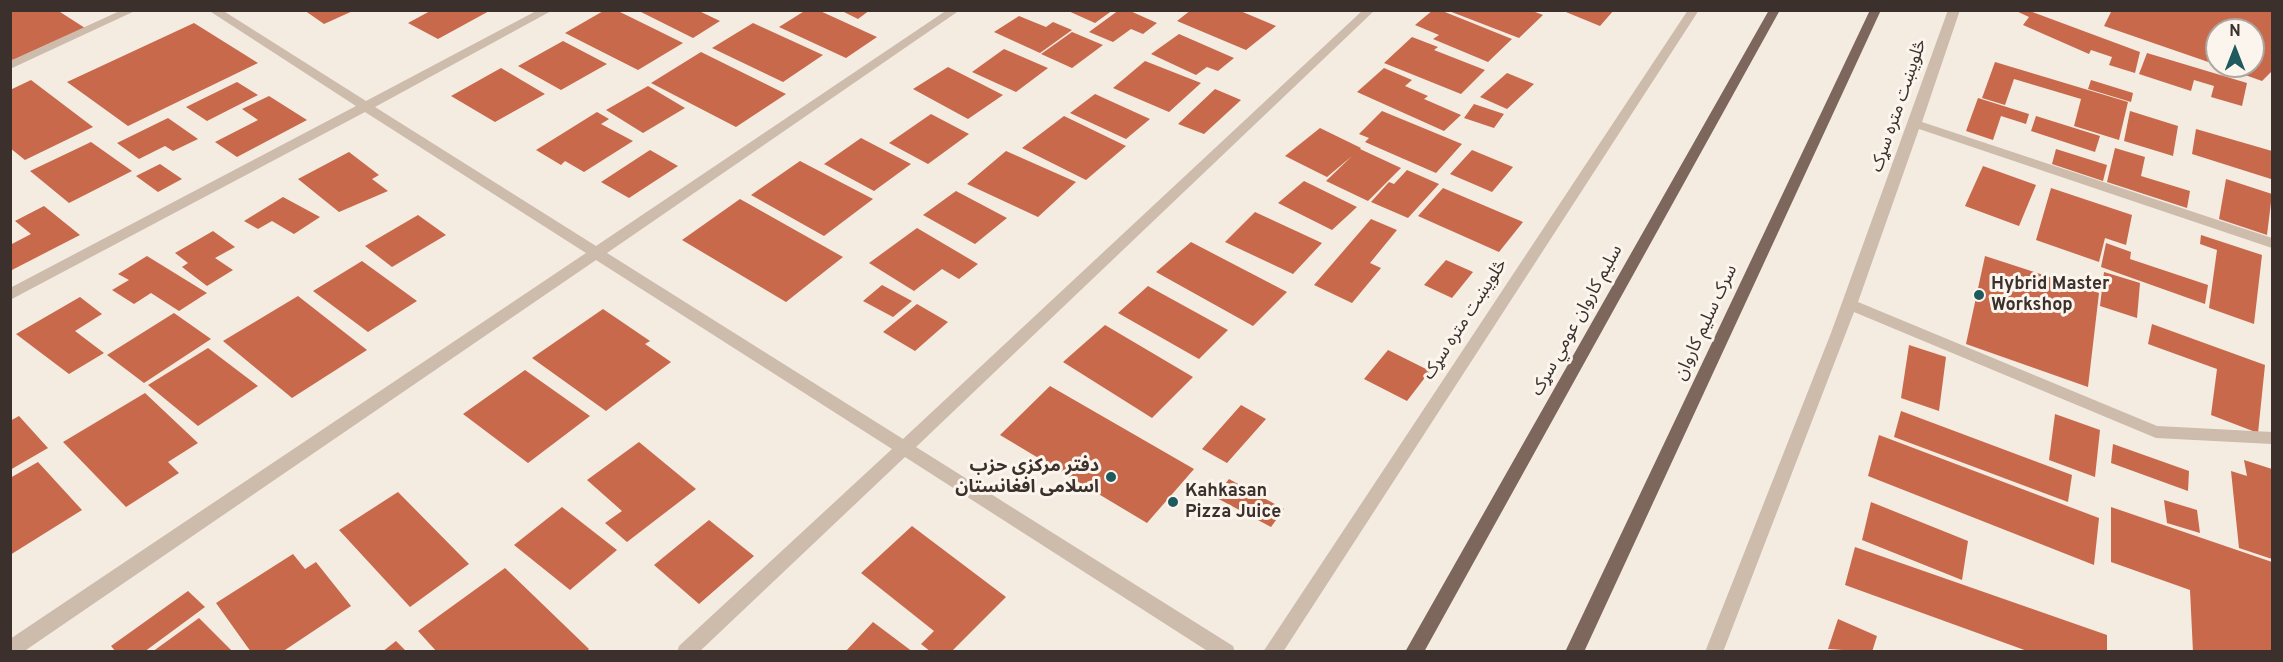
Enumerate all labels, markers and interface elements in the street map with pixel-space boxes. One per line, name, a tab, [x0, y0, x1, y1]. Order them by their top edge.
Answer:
north arrow	[2205, 18, 2265, 78]
text: N	[2229, 22, 2241, 42]
street label: څلویښت متره سړک	[1867, 37, 1933, 175]
street label: سلیم کاروان عومي سړک	[1527, 242, 1629, 400]
street label: څلویښت متره سړک	[1419, 256, 1513, 384]
street label: سرک سلیم کاروان	[1671, 262, 1743, 384]
place label: Hybrid Master Workshop	[1991, 274, 2110, 316]
marker: Hybrid Master Workshop	[1972, 288, 1986, 302]
place label: دفتر مرکزی حزب اسلامی افغانستان	[955, 456, 1099, 498]
marker: دفتر مرکزی حزب اسلامی افغانستان	[1104, 470, 1118, 484]
place label: Kahkasan Pizza Juice	[1185, 481, 1281, 524]
marker: Kahkasan Pizza Juice	[1166, 495, 1180, 509]

